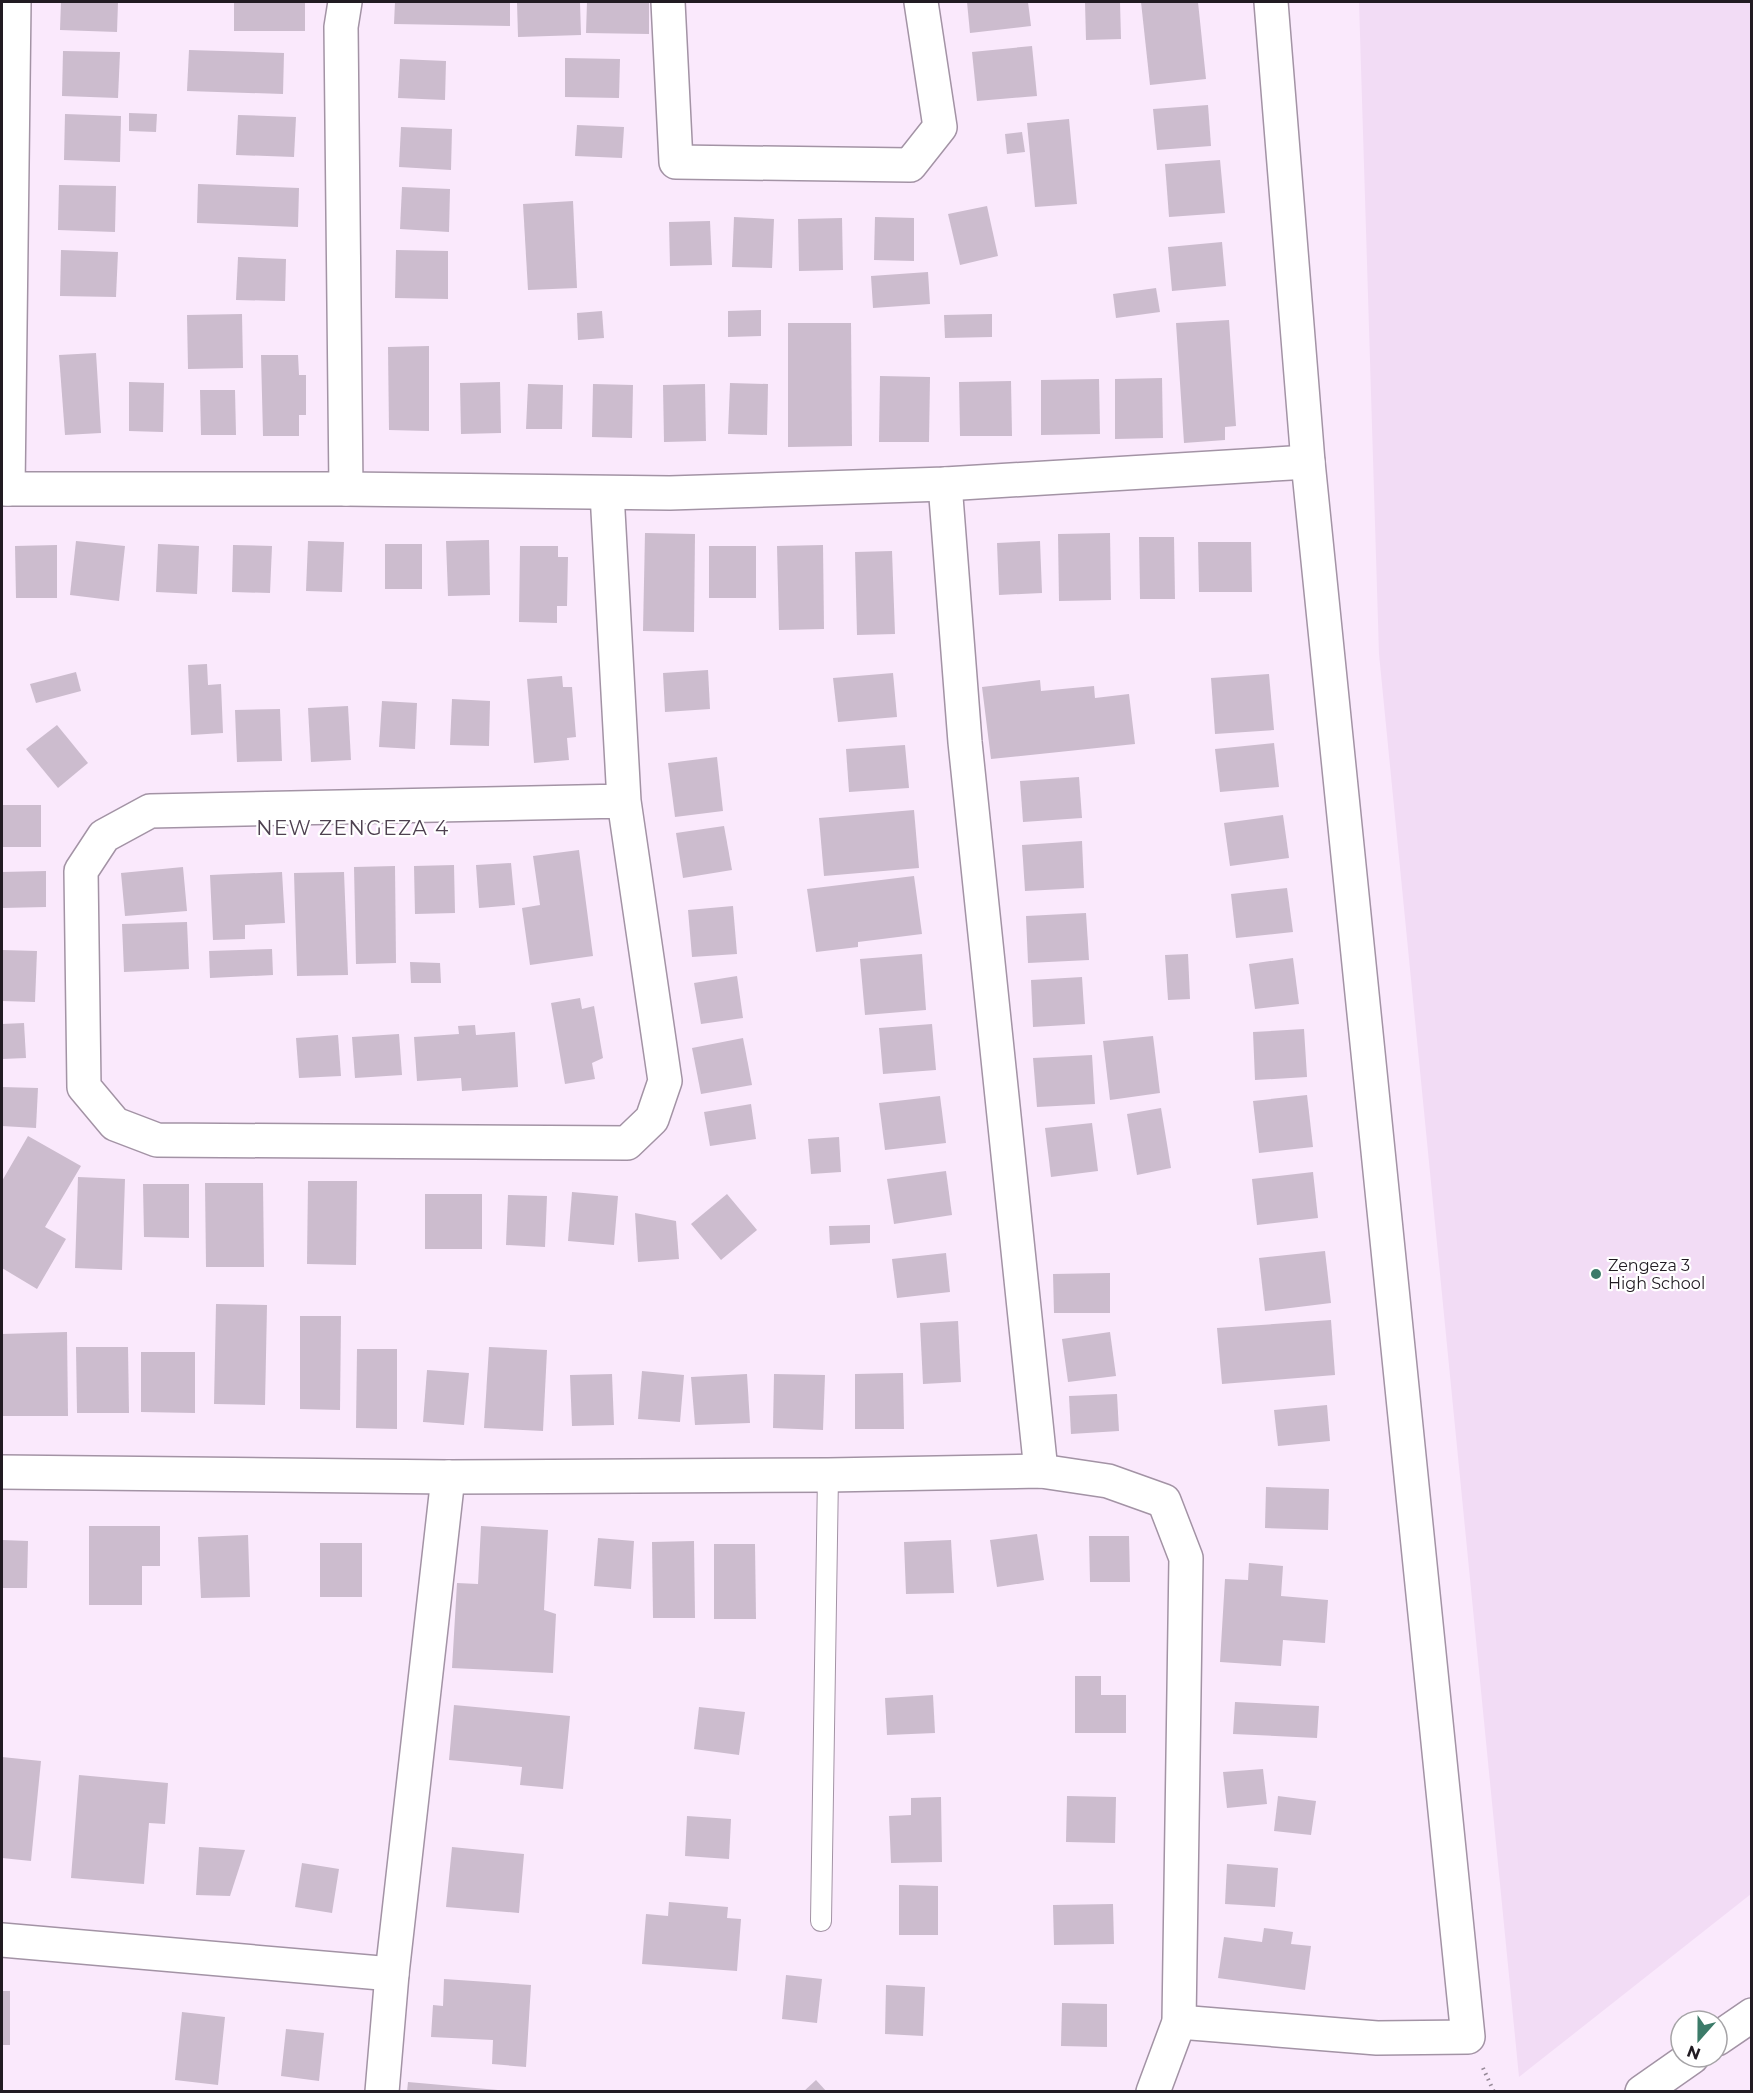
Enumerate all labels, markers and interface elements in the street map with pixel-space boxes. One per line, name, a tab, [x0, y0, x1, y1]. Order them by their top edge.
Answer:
district label: NEW ZENGEZA 4	[256, 816, 450, 840]
place label: Zengeza 3 High School	[1608, 1256, 1705, 1293]
marker: Zengeza 3 High School	[1589, 1267, 1603, 1281]
north arrow	[1669, 2009, 1729, 2069]
text: N	[1684, 2041, 1703, 2064]

